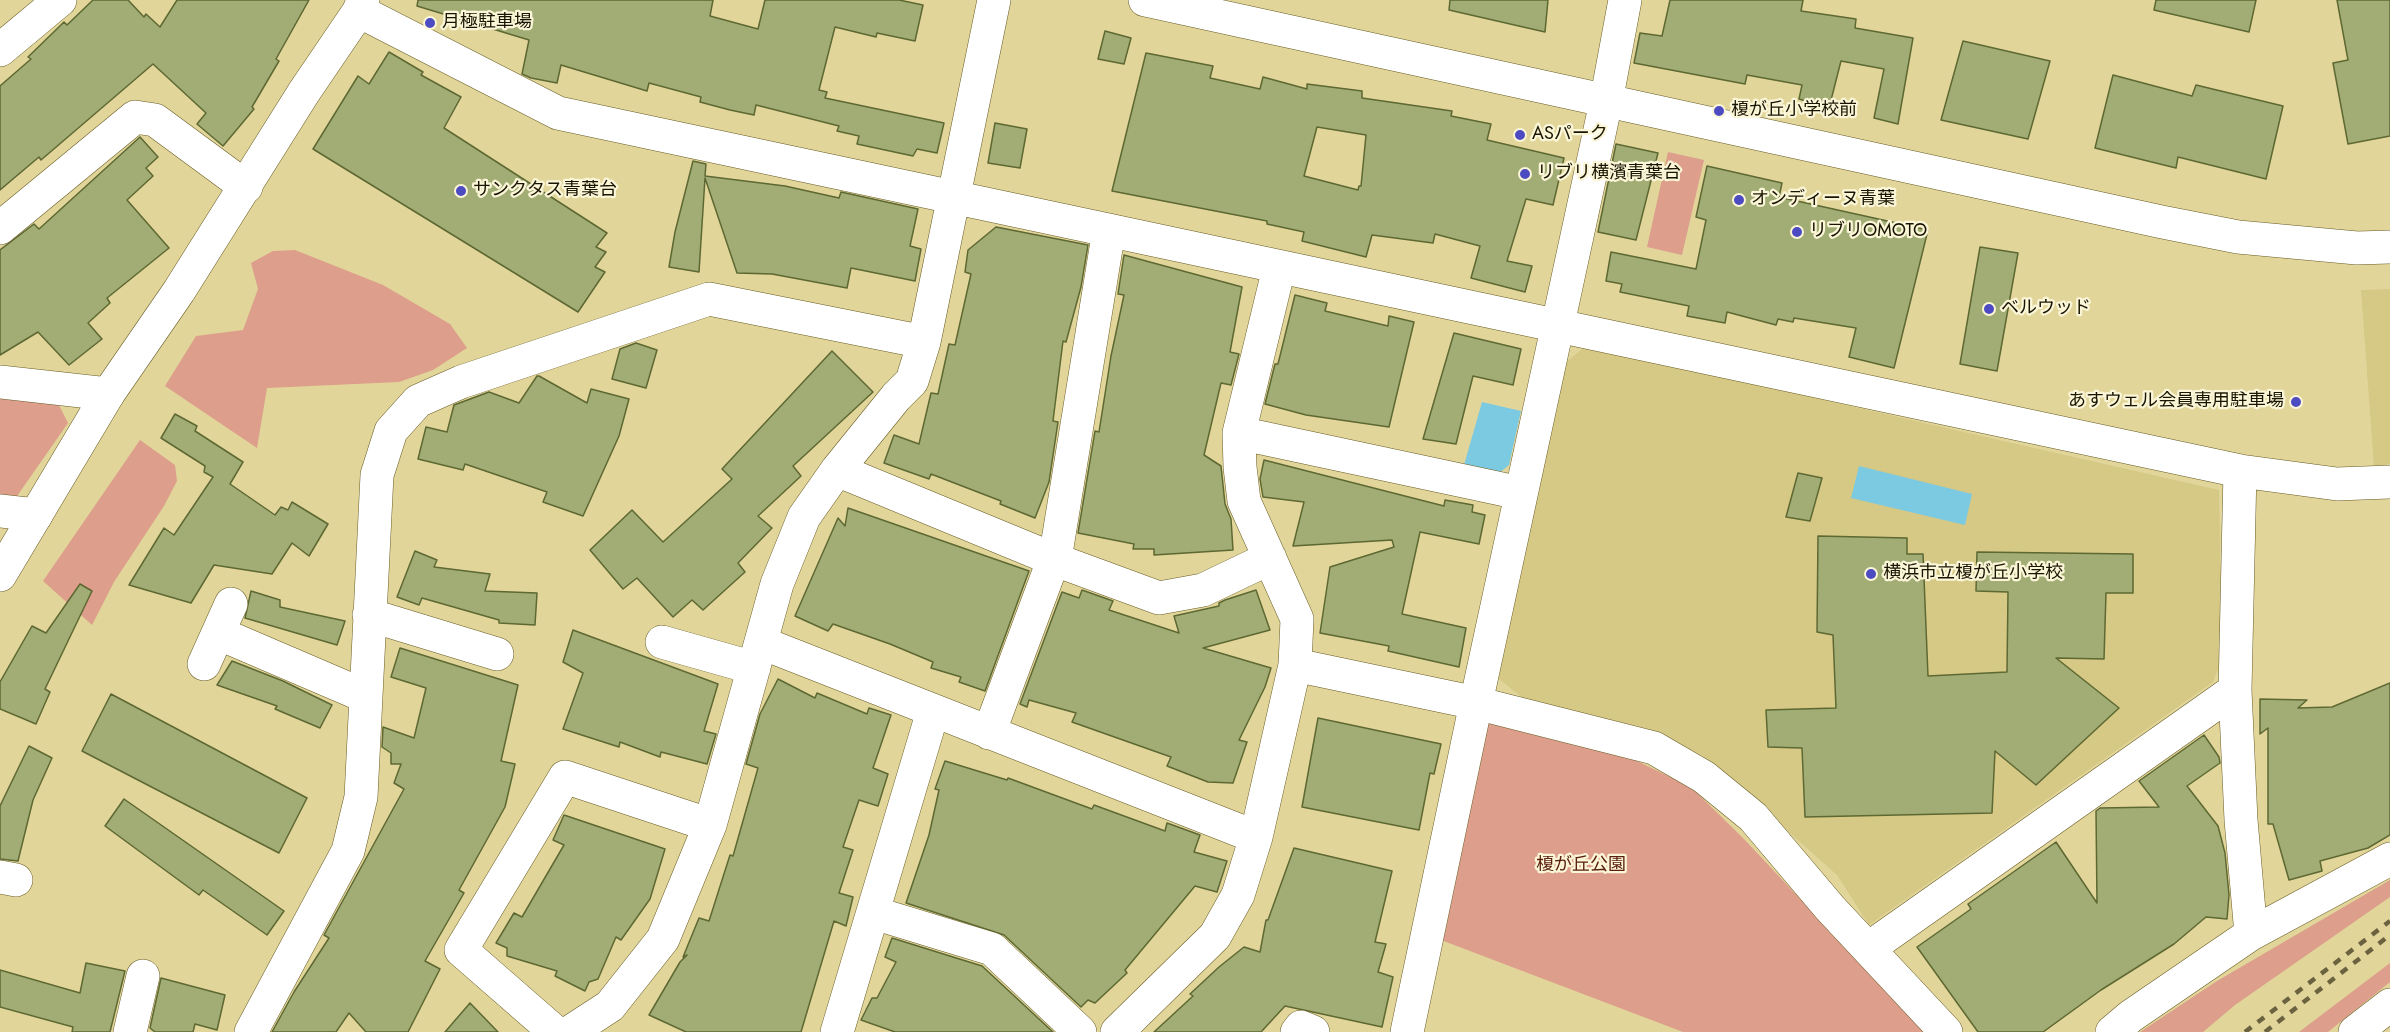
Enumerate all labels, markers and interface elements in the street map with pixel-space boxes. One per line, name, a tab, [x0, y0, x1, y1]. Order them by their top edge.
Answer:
place label: 月極駐車場	[442, 12, 532, 34]
marker: 月極駐車場	[423, 16, 437, 30]
place label: 榎が丘小学校前	[1731, 100, 1857, 122]
marker: 榎が丘小学校前	[1712, 104, 1726, 118]
place label: ASパーク	[1532, 124, 1608, 146]
marker: ASパーク	[1513, 128, 1527, 142]
place label: リブリ横濱青葉台	[1537, 163, 1681, 185]
marker: リブリ横濱青葉台	[1518, 167, 1532, 181]
place label: サンクタス青葉台	[473, 180, 617, 202]
marker: サンクタス青葉台	[454, 184, 468, 198]
place label: オンディーヌ青葉	[1751, 189, 1895, 211]
marker: オンディーヌ青葉	[1732, 193, 1746, 207]
place label: リブリOMOTO	[1809, 221, 1927, 243]
marker: リブリOMOTO	[1790, 225, 1804, 239]
place label: ベルウッド	[2001, 298, 2091, 320]
marker: ベルウッド	[1982, 302, 1996, 316]
place label: あすウェル会員専用駐車場	[2068, 391, 2284, 413]
marker: あすウェル会員専用駐車場	[2289, 395, 2303, 409]
place label: 横浜市立榎が丘小学校	[1883, 563, 2063, 585]
marker: 横浜市立榎が丘小学校	[1864, 567, 1878, 581]
park label: 榎が丘公園	[1536, 855, 1626, 877]

